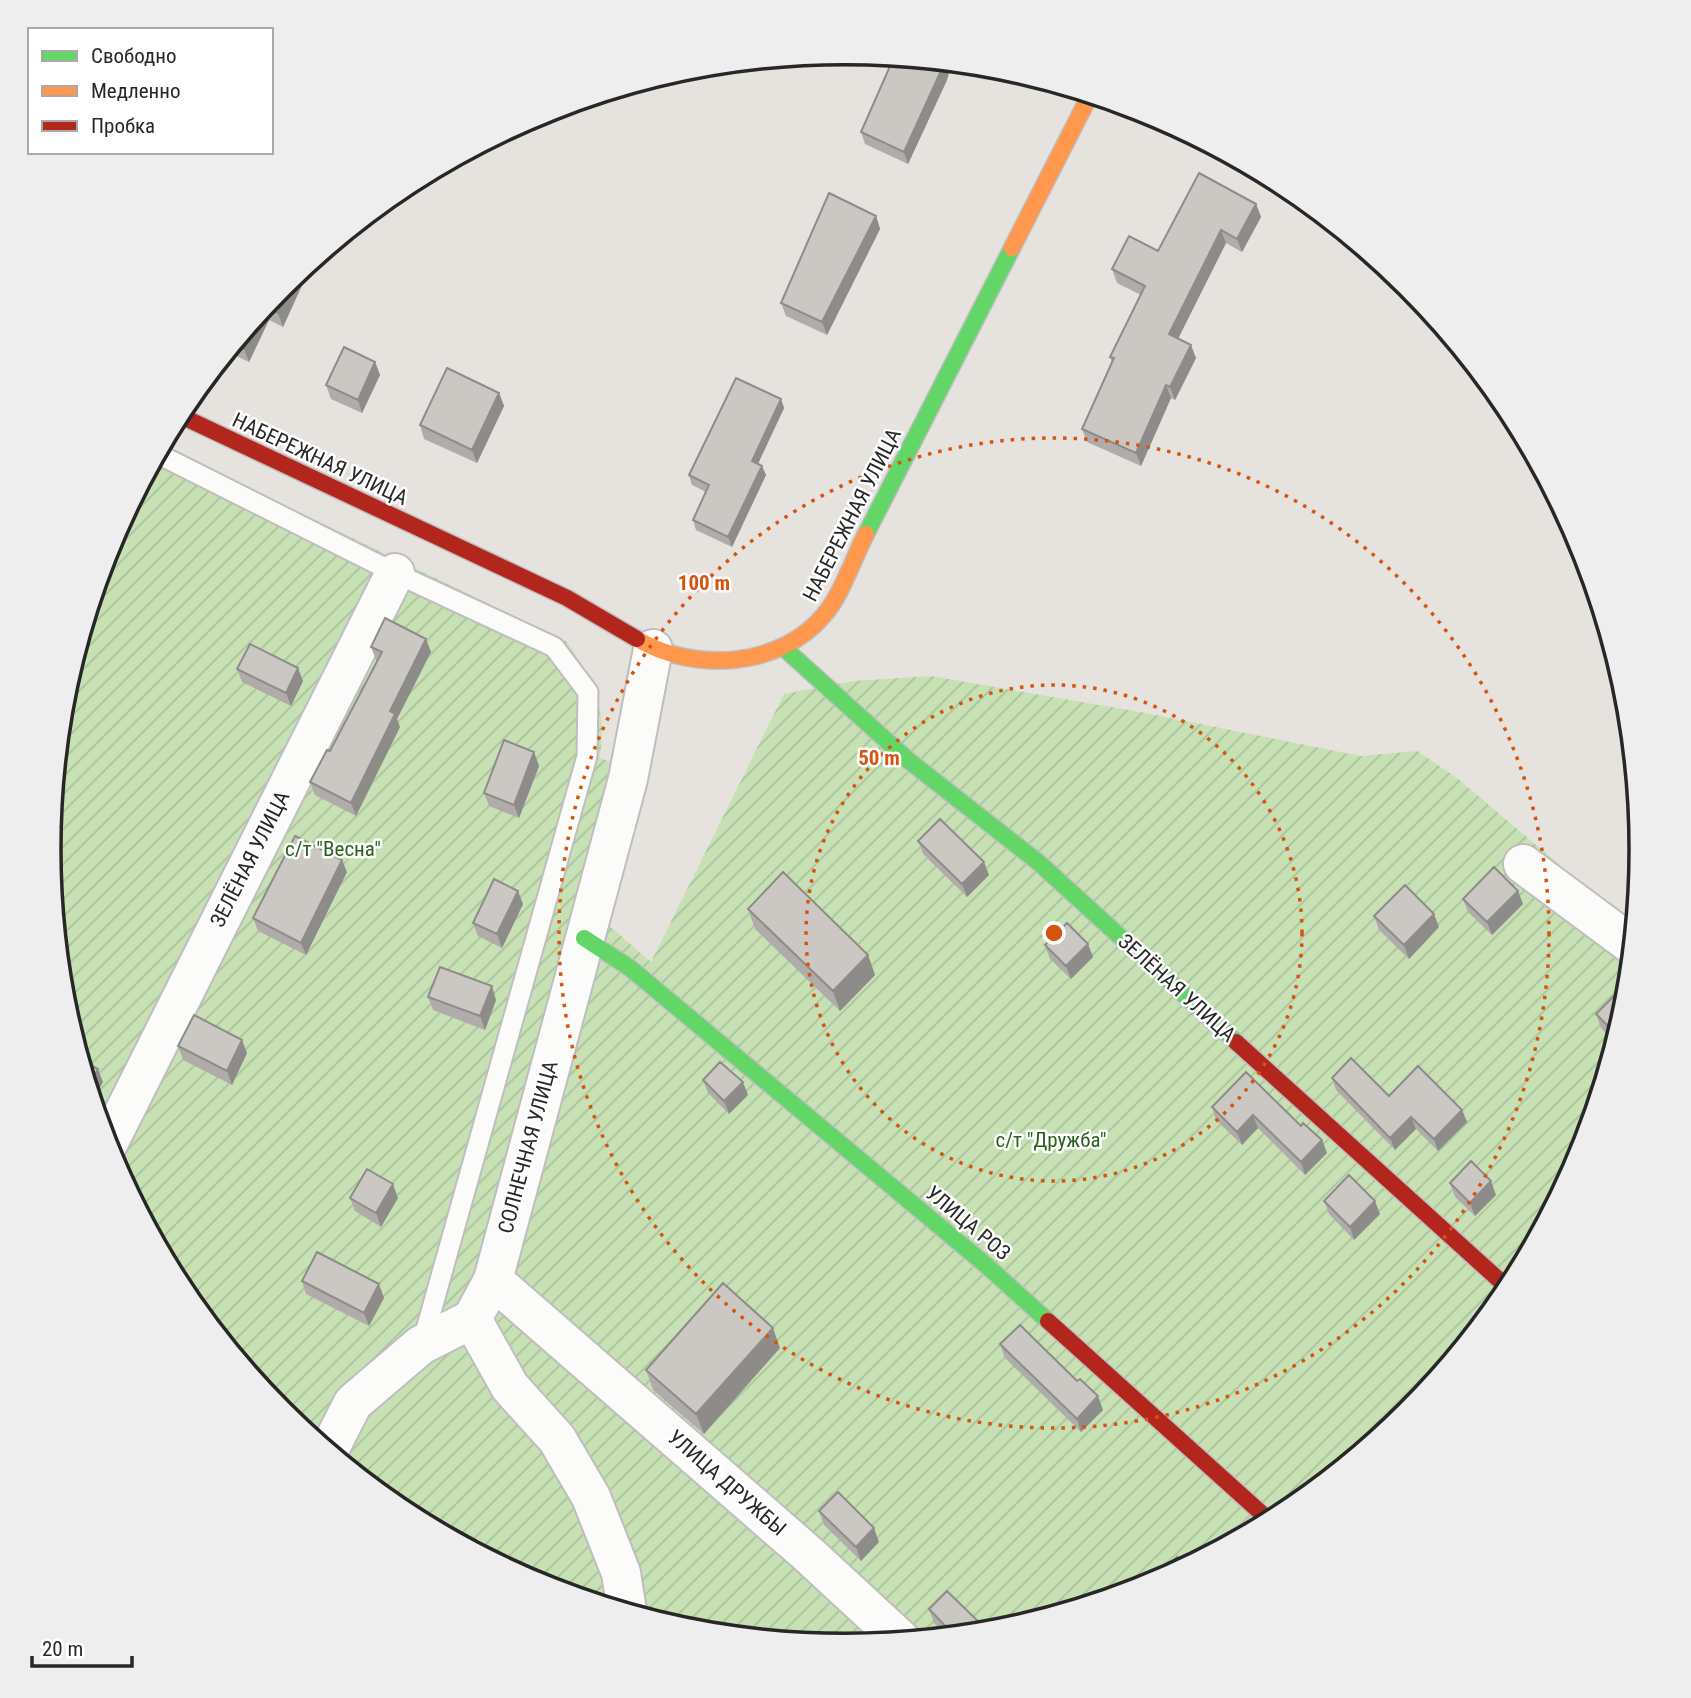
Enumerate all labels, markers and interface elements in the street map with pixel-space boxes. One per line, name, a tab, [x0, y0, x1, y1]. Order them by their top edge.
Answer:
legend	[28, 28, 273, 154]
text: Свободно	[91, 44, 177, 68]
text: Медленно	[91, 79, 180, 103]
text: Пробка	[91, 114, 155, 138]
street label: НАБЕРЕЖНАЯ УЛИЦА	[229, 408, 411, 510]
street label: НАБЕРЕЖНАЯ УЛИЦА	[798, 425, 906, 605]
text: 100 m	[678, 571, 730, 595]
text: 50 m	[858, 746, 900, 770]
street label: ЗЕЛЁНАЯ УЛИЦА	[205, 787, 295, 931]
park label: с/т "Весна"	[285, 837, 381, 861]
centre of rings	[1042, 921, 1066, 945]
street label: ЗЕЛЁНАЯ УЛИЦА	[1114, 929, 1240, 1047]
street label: СОЛНЕЧНАЯ УЛИЦА	[493, 1058, 563, 1236]
park label: с/т "Дружба"	[995, 1128, 1107, 1152]
street label: УЛИЦА РОЗ	[921, 1181, 1015, 1265]
street label: УЛИЦА ДРУЖБЫ	[663, 1425, 791, 1541]
scale bar	[32, 1624, 131, 1668]
text: 20 m	[42, 1637, 83, 1661]

